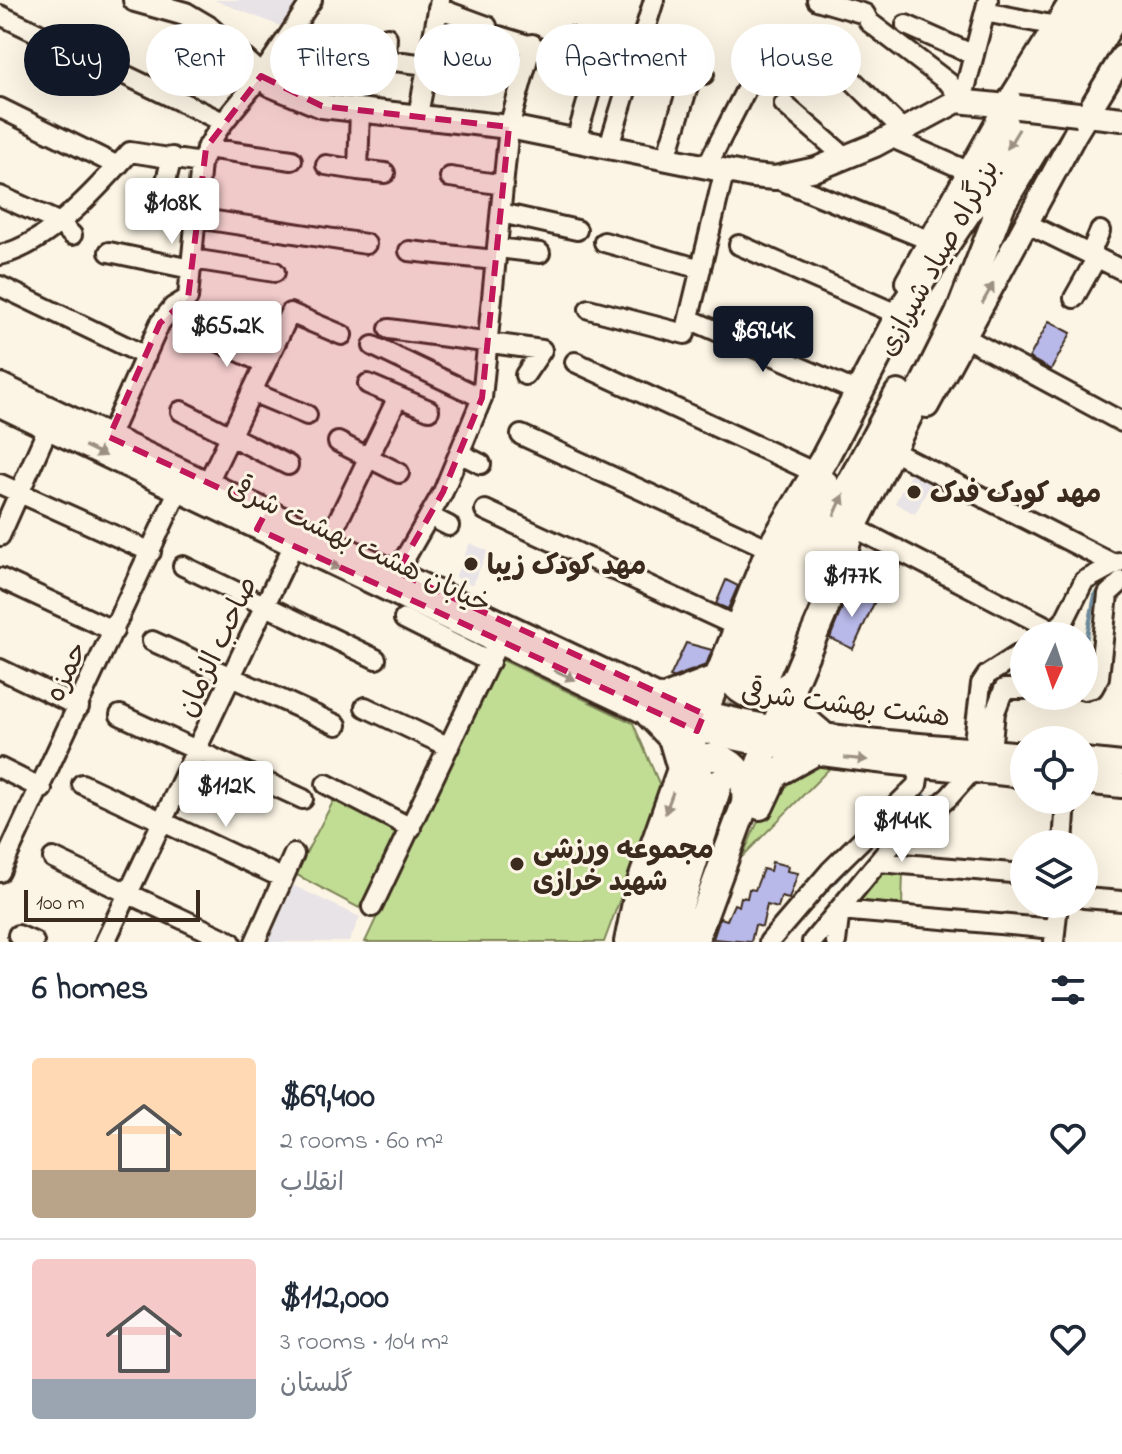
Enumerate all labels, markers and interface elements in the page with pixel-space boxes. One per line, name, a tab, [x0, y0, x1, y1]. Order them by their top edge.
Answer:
chip: Buy	[24, 24, 130, 96]
chip: Rent	[146, 24, 254, 96]
chip: Filters	[270, 24, 398, 96]
chip: New	[414, 24, 520, 96]
chip: Apartment	[536, 24, 715, 96]
chip: House	[731, 24, 861, 96]
one-way arrow	[1006, 128, 1020, 150]
street label: بزرگراه صیاد شیرازی	[869, 153, 1011, 365]
pin: $108K	[116, 178, 228, 246]
text: $108K	[143, 185, 201, 223]
one-way arrow	[981, 281, 995, 304]
pin: $65.2K	[162, 301, 292, 369]
pin: $69.4K	[698, 306, 828, 374]
text: $65.2K	[191, 308, 263, 346]
text: $69.4K	[731, 313, 795, 351]
one-way arrow	[84, 444, 107, 458]
street label: خیابان هشت بهشت شرقی	[220, 468, 497, 626]
place label: مهد کودک فدک	[930, 475, 1101, 516]
marker: مهد کودک فدک	[905, 483, 923, 501]
one-way arrow	[833, 494, 846, 517]
place label: مهد کودک زیبا	[487, 547, 646, 588]
pin: $177K	[796, 551, 908, 619]
marker: مهد کودک زیبا	[462, 555, 480, 573]
one-way arrow	[318, 557, 341, 571]
text: $177K	[823, 558, 881, 596]
street label: صاحب الزمان	[169, 570, 270, 725]
north arrow	[1010, 622, 1098, 710]
map controls	[1010, 622, 1098, 918]
street label: حمزه	[36, 635, 100, 710]
one-way arrow	[553, 668, 577, 681]
street label: هشت بهشت شرقی	[739, 673, 952, 740]
button: locate	[1010, 726, 1098, 814]
one-way arrow	[844, 753, 869, 766]
pin: $112K	[170, 761, 282, 829]
text: $112K	[197, 768, 255, 806]
one-way arrow	[662, 792, 674, 816]
pin: $144K	[846, 796, 958, 864]
text: $144K	[873, 803, 931, 841]
button: layers	[1010, 830, 1098, 918]
place label: مجموعه ورزشی شهید خرازی	[533, 831, 714, 904]
marker: مجموعه ورزشی شهید خرازی	[508, 855, 526, 873]
scale bar	[24, 886, 200, 922]
text: 100 m	[36, 888, 85, 920]
text: 6 homes	[32, 965, 148, 1015]
icon: filters	[1046, 968, 1090, 1012]
text: $69,400	[280, 1073, 375, 1123]
icon: home	[96, 1090, 192, 1186]
icon: heart	[1046, 1116, 1090, 1160]
text: 2 rooms · 60 m²	[280, 1123, 444, 1161]
text: انقلاب	[280, 1165, 344, 1203]
text: $112,000	[280, 1274, 389, 1324]
icon: home	[96, 1291, 192, 1387]
icon: heart	[1046, 1317, 1090, 1361]
text: 3 rooms · 104 m²	[280, 1324, 449, 1362]
text: گلستان	[280, 1366, 353, 1404]

